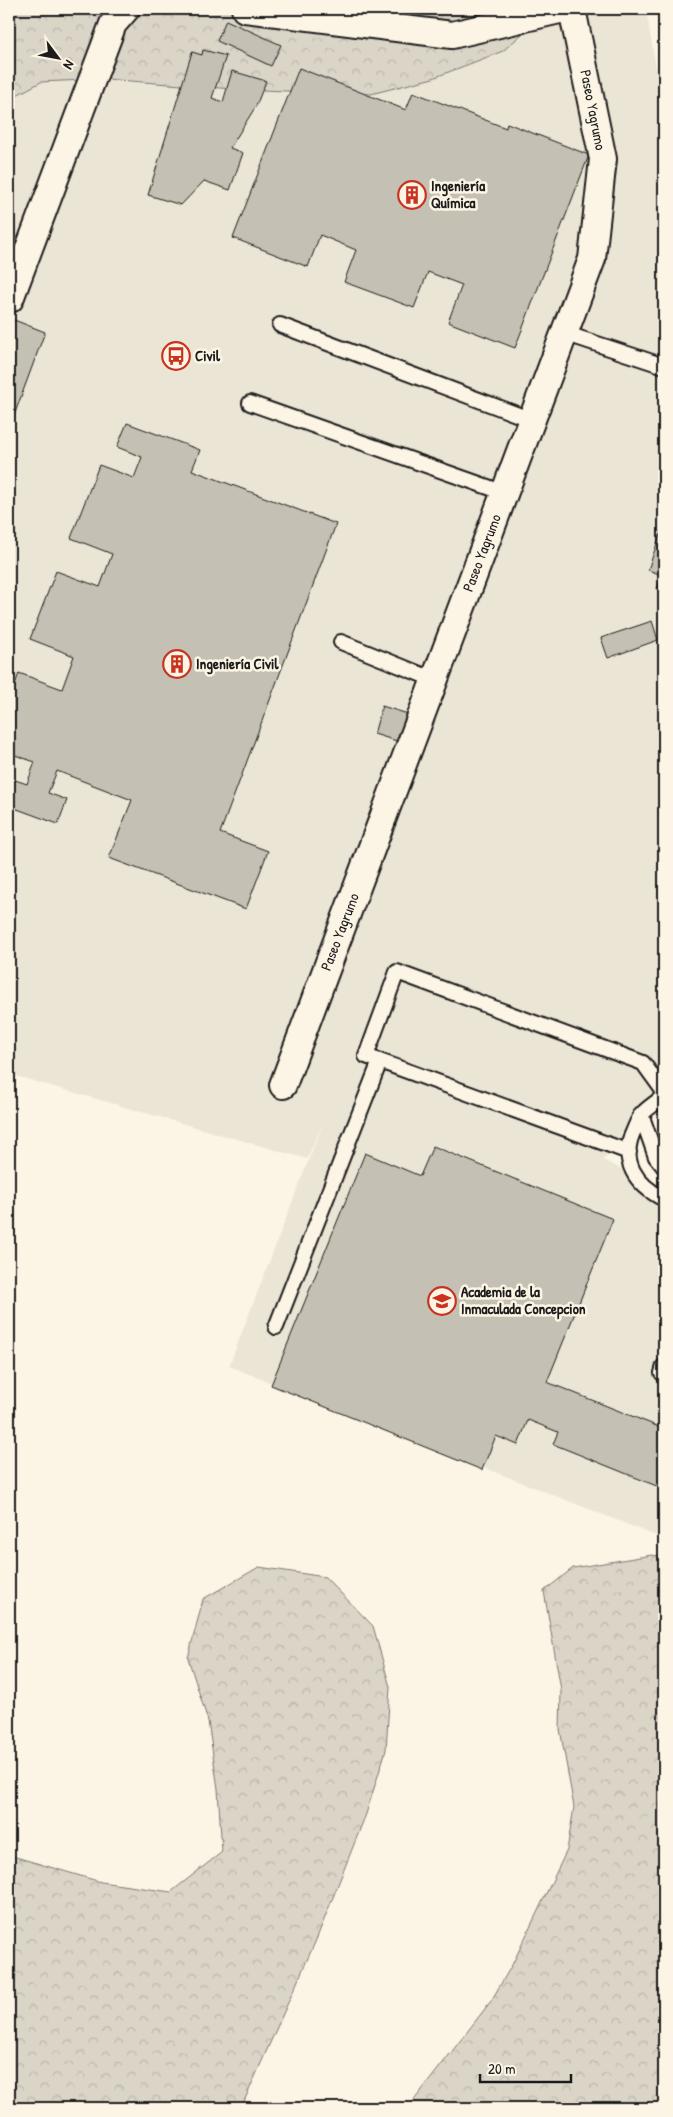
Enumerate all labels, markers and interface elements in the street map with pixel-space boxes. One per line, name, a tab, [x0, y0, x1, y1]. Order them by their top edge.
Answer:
north arrow	[32, 32, 82, 82]
text: N	[59, 57, 79, 74]
street label: Paseo Yagrumo	[575, 68, 612, 152]
place label: Ingeniería Química	[431, 175, 485, 213]
building icon: Ingeniería Química	[397, 180, 427, 210]
bus stop icon: Civil	[161, 341, 191, 371]
place label: Civil	[195, 345, 221, 366]
street label: Paseo Yagrumo	[457, 511, 506, 595]
building icon: Ingeniería Civil	[162, 649, 192, 679]
place label: Ingeniería Civil	[196, 653, 279, 675]
street label: Paseo Yagrumo	[315, 890, 364, 974]
place label: Academia de la Inmaculada Concepcion	[461, 1281, 586, 1320]
school or university icon: Academia de la Inmaculada Concepcion	[427, 1286, 457, 1316]
scale bar	[480, 2052, 572, 2084]
text: 20 m	[488, 2058, 515, 2079]

